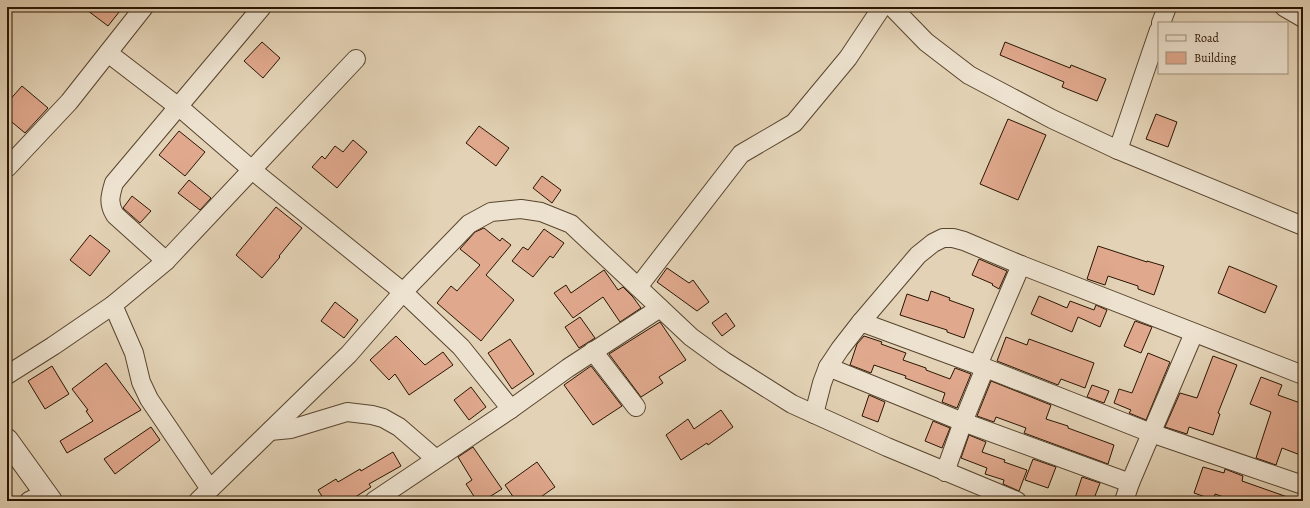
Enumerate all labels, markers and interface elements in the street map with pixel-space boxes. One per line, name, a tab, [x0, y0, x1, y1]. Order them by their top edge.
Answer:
legend	[1158, 22, 1288, 74]
text: Road	[1194, 30, 1220, 46]
text: Building	[1194, 50, 1236, 66]

